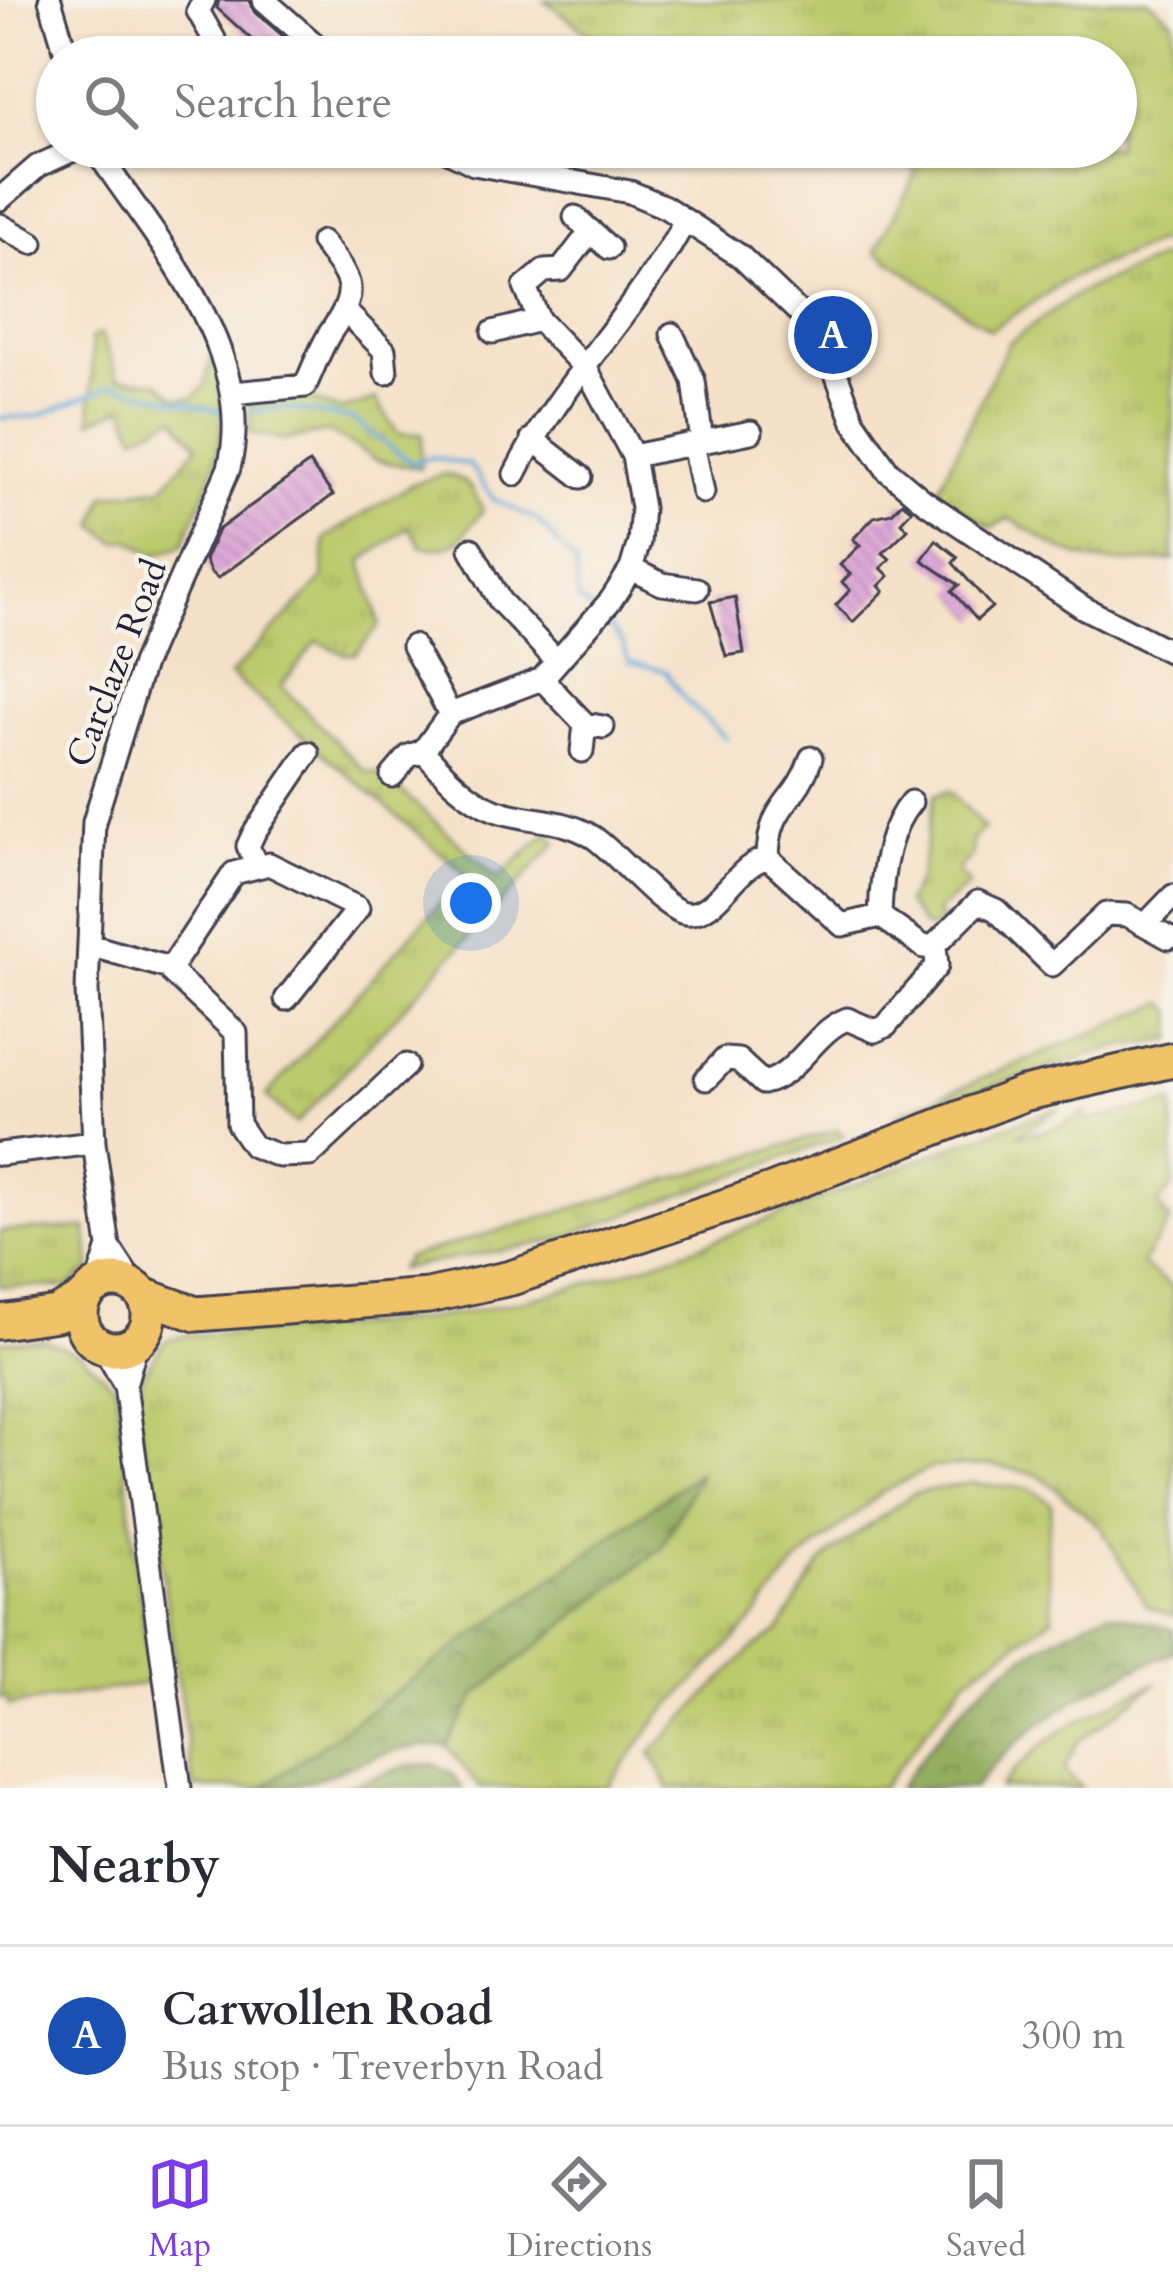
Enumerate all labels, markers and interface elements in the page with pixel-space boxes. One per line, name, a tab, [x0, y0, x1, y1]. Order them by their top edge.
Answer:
search box	[36, 36, 1137, 168]
icon: search	[78, 69, 144, 135]
text: Search here	[174, 72, 392, 133]
pin: A	[794, 290, 872, 380]
street label: Carclaze Road	[55, 552, 179, 774]
your location	[441, 873, 501, 933]
text: Nearby	[48, 1831, 220, 1901]
text: Carwollen Road	[162, 1979, 493, 2040]
text: A	[72, 2009, 102, 2062]
text: 300 m	[1022, 2009, 1125, 2062]
text: Bus stop · Treverbyn Road	[162, 2040, 604, 2093]
tab: Map	[147, 2151, 213, 2268]
tab: Directions	[507, 2151, 652, 2268]
tab: Saved	[946, 2151, 1026, 2268]

